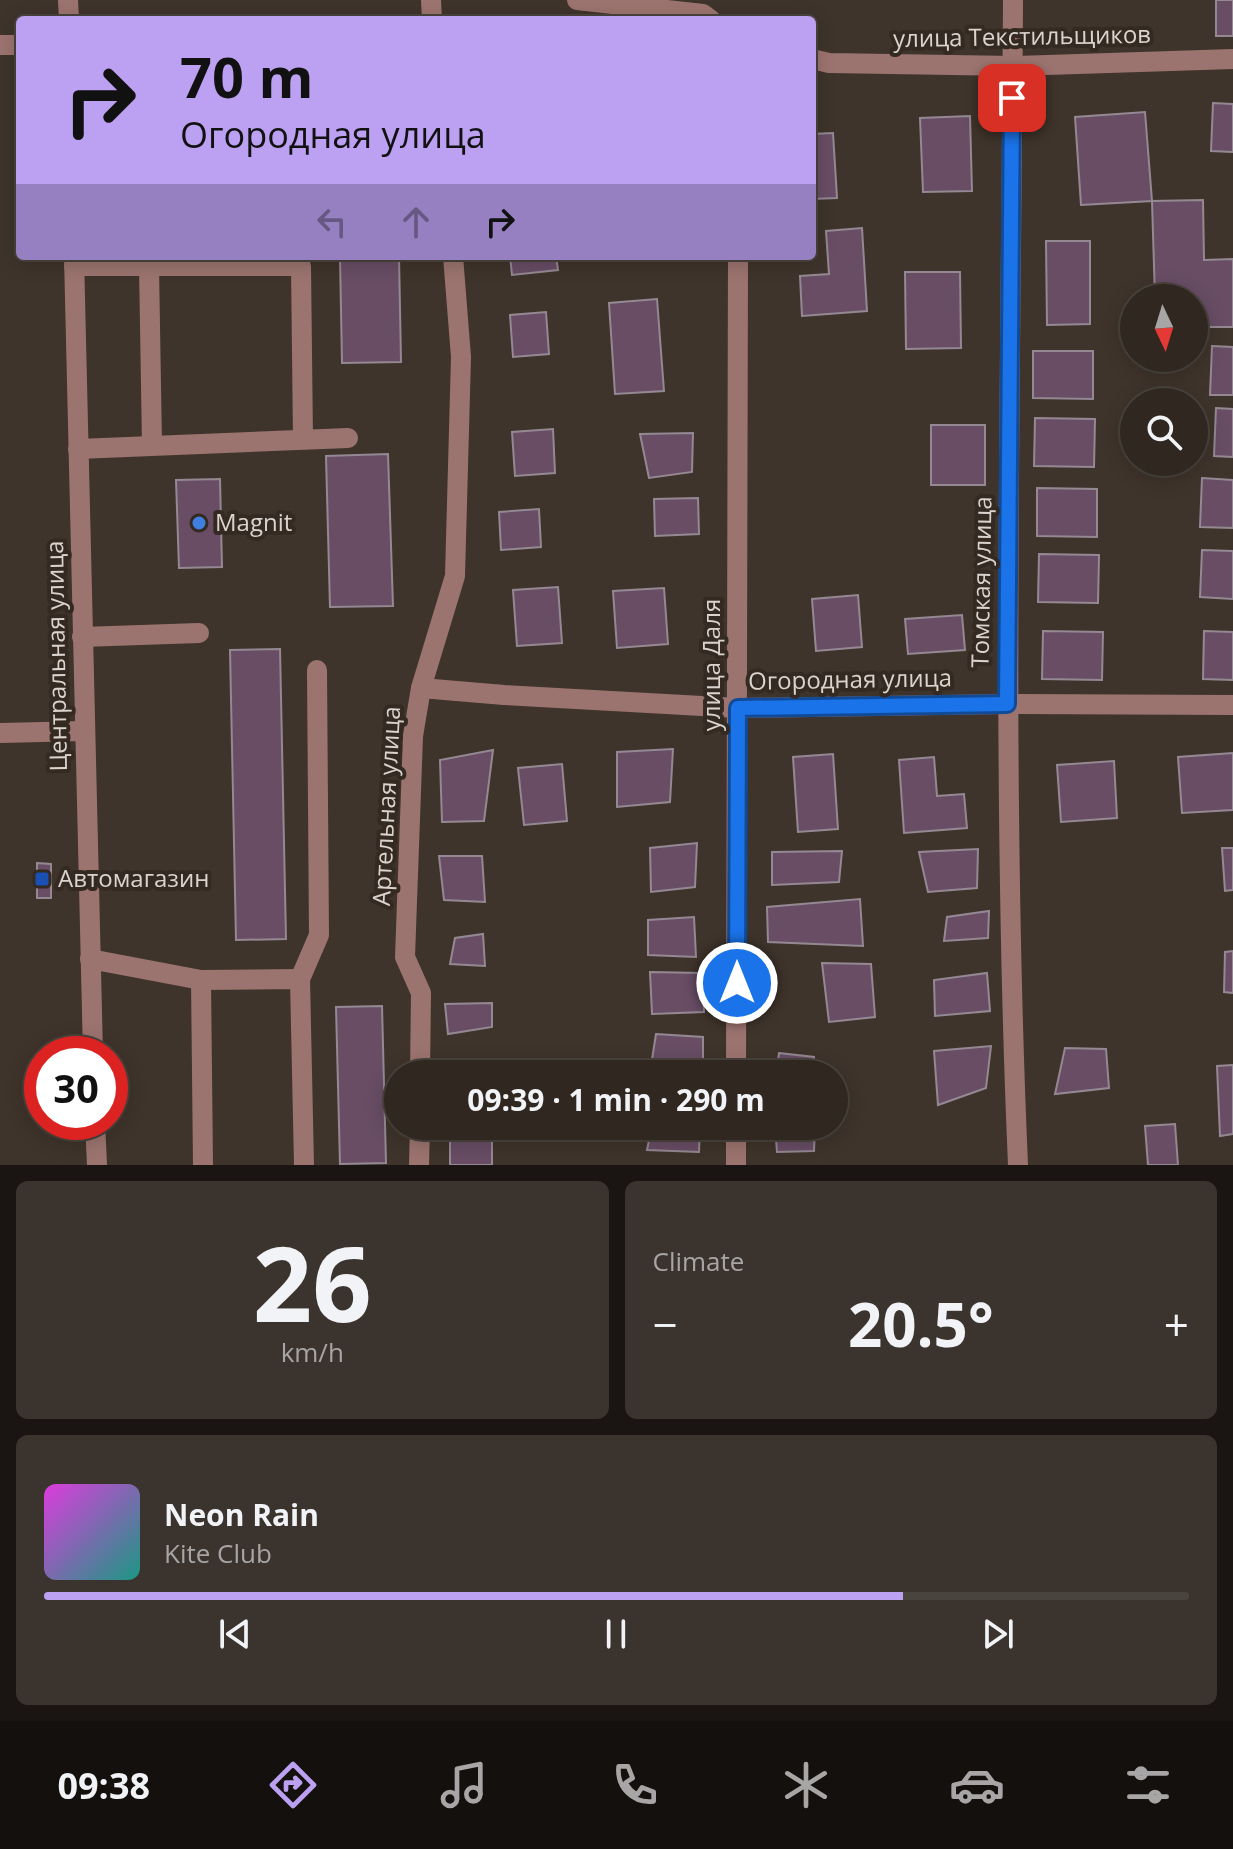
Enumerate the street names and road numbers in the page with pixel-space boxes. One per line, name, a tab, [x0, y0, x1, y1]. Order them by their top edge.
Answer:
street label: улица Текстильщиков	[893, 17, 1151, 54]
street label: Томская улица	[963, 496, 998, 668]
street label: Центральная улица	[37, 540, 74, 772]
street label: улица Даля	[694, 599, 727, 731]
street label: Огородная улица	[748, 660, 952, 697]
street label: Артельная улица	[364, 705, 407, 907]

